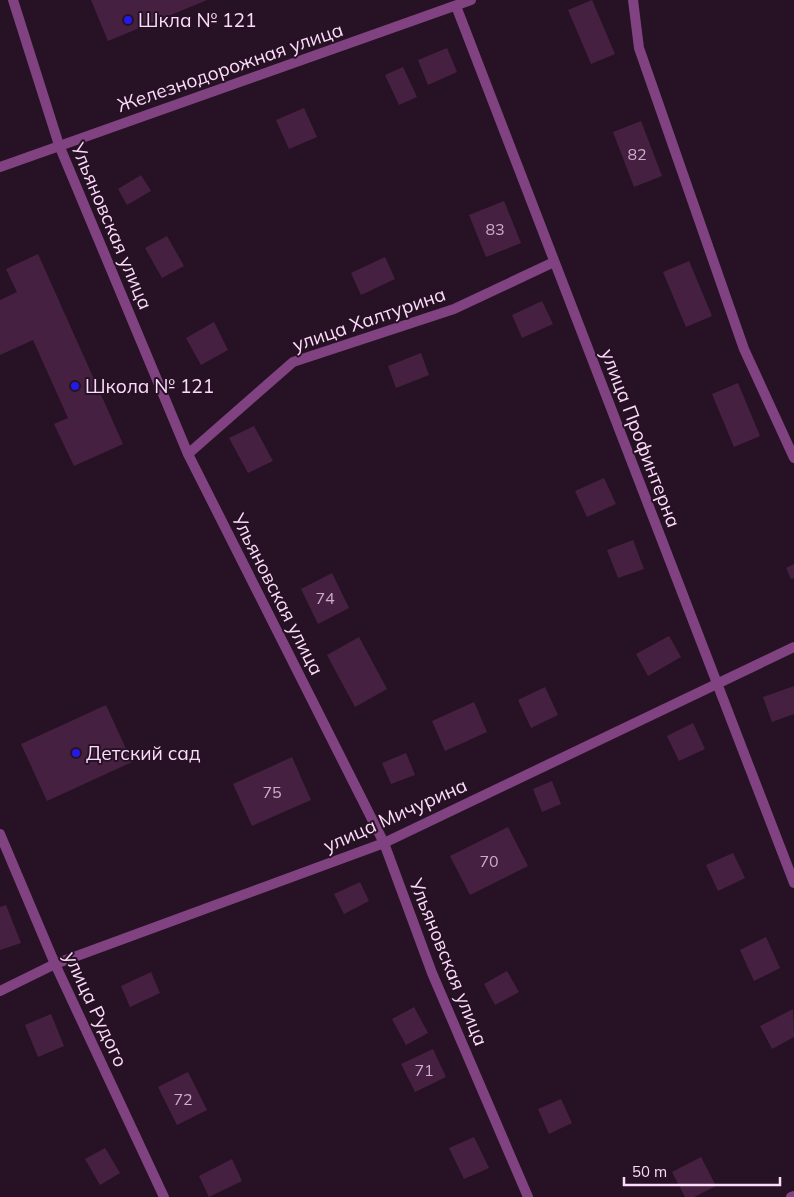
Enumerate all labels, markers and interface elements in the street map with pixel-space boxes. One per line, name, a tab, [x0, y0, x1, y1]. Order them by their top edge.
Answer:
place label: Шкла № 121	[138, 8, 256, 32]
marker: Шкла № 121	[122, 14, 134, 26]
street label: Железнодорожная улица	[114, 17, 346, 117]
street label: Ульяновская улица	[66, 138, 158, 313]
house number: 82	[627, 144, 647, 164]
house number: 83	[485, 219, 505, 239]
street label: улица Халтурина	[289, 282, 449, 356]
street label: улица Профинтерна	[596, 345, 686, 531]
place label: Школа № 121	[85, 374, 214, 398]
marker: Школа № 121	[69, 380, 81, 392]
street label: Ульяновская улица	[226, 508, 329, 679]
house number: 74	[315, 588, 335, 608]
place label: Детский сад	[86, 741, 201, 765]
marker: Детский сад	[70, 747, 82, 759]
street label: улица Мичурина	[319, 773, 471, 857]
house number: 75	[262, 782, 282, 802]
house number: 70	[479, 851, 499, 871]
street label: Ульяновская улица	[404, 874, 494, 1049]
street label: улица Рудого	[59, 947, 133, 1071]
house number: 71	[414, 1060, 434, 1080]
house number: 72	[173, 1089, 193, 1109]
scale bar	[624, 1154, 780, 1186]
text: 50 m	[632, 1162, 667, 1181]

